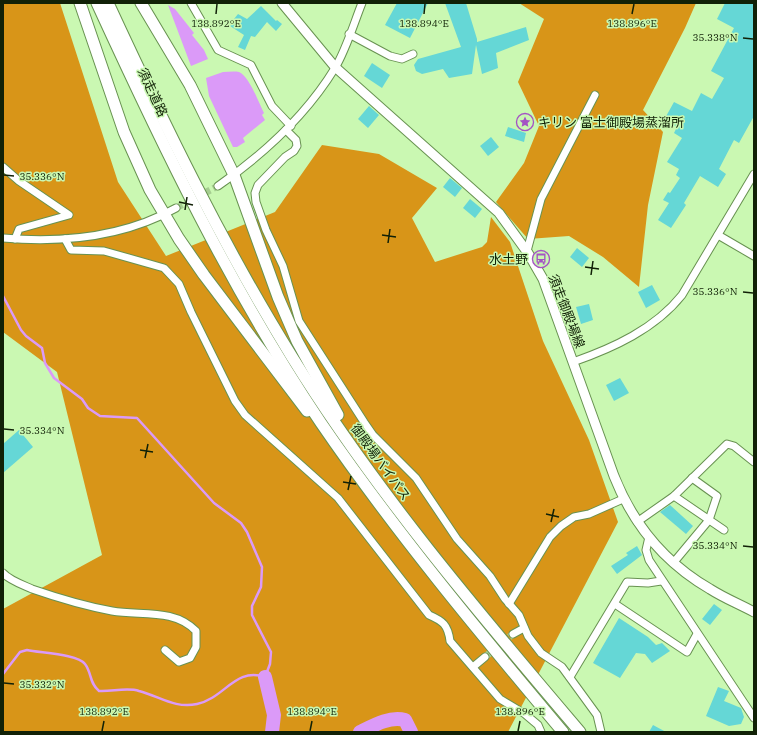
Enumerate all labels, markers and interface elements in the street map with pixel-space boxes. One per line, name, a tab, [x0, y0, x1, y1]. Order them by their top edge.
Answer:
text: 138.892°E	[191, 17, 241, 30]
text: 138.894°E	[399, 17, 449, 30]
text: 138.896°E	[607, 17, 657, 30]
text: 35.338°N	[692, 31, 738, 44]
street label: 須走道路	[134, 65, 171, 119]
place icon: キリン 富士御殿場蒸溜所	[515, 112, 535, 132]
place label: キリン 富士御殿場蒸溜所	[538, 114, 684, 131]
text: 35.336°N	[19, 170, 65, 183]
bus stop icon: 水土野	[531, 249, 551, 269]
place label: 水土野	[489, 251, 528, 268]
street label: 須走御殿場線	[545, 272, 588, 351]
text: 35.336°N	[692, 285, 738, 298]
street label: 御殿場バイパス	[347, 421, 414, 504]
text: 35.334°N	[19, 424, 65, 437]
text: 35.334°N	[692, 539, 738, 552]
text: 35.332°N	[19, 678, 65, 691]
text: 138.892°E	[79, 705, 129, 718]
text: 138.894°E	[287, 705, 337, 718]
text: 138.896°E	[495, 705, 545, 718]

